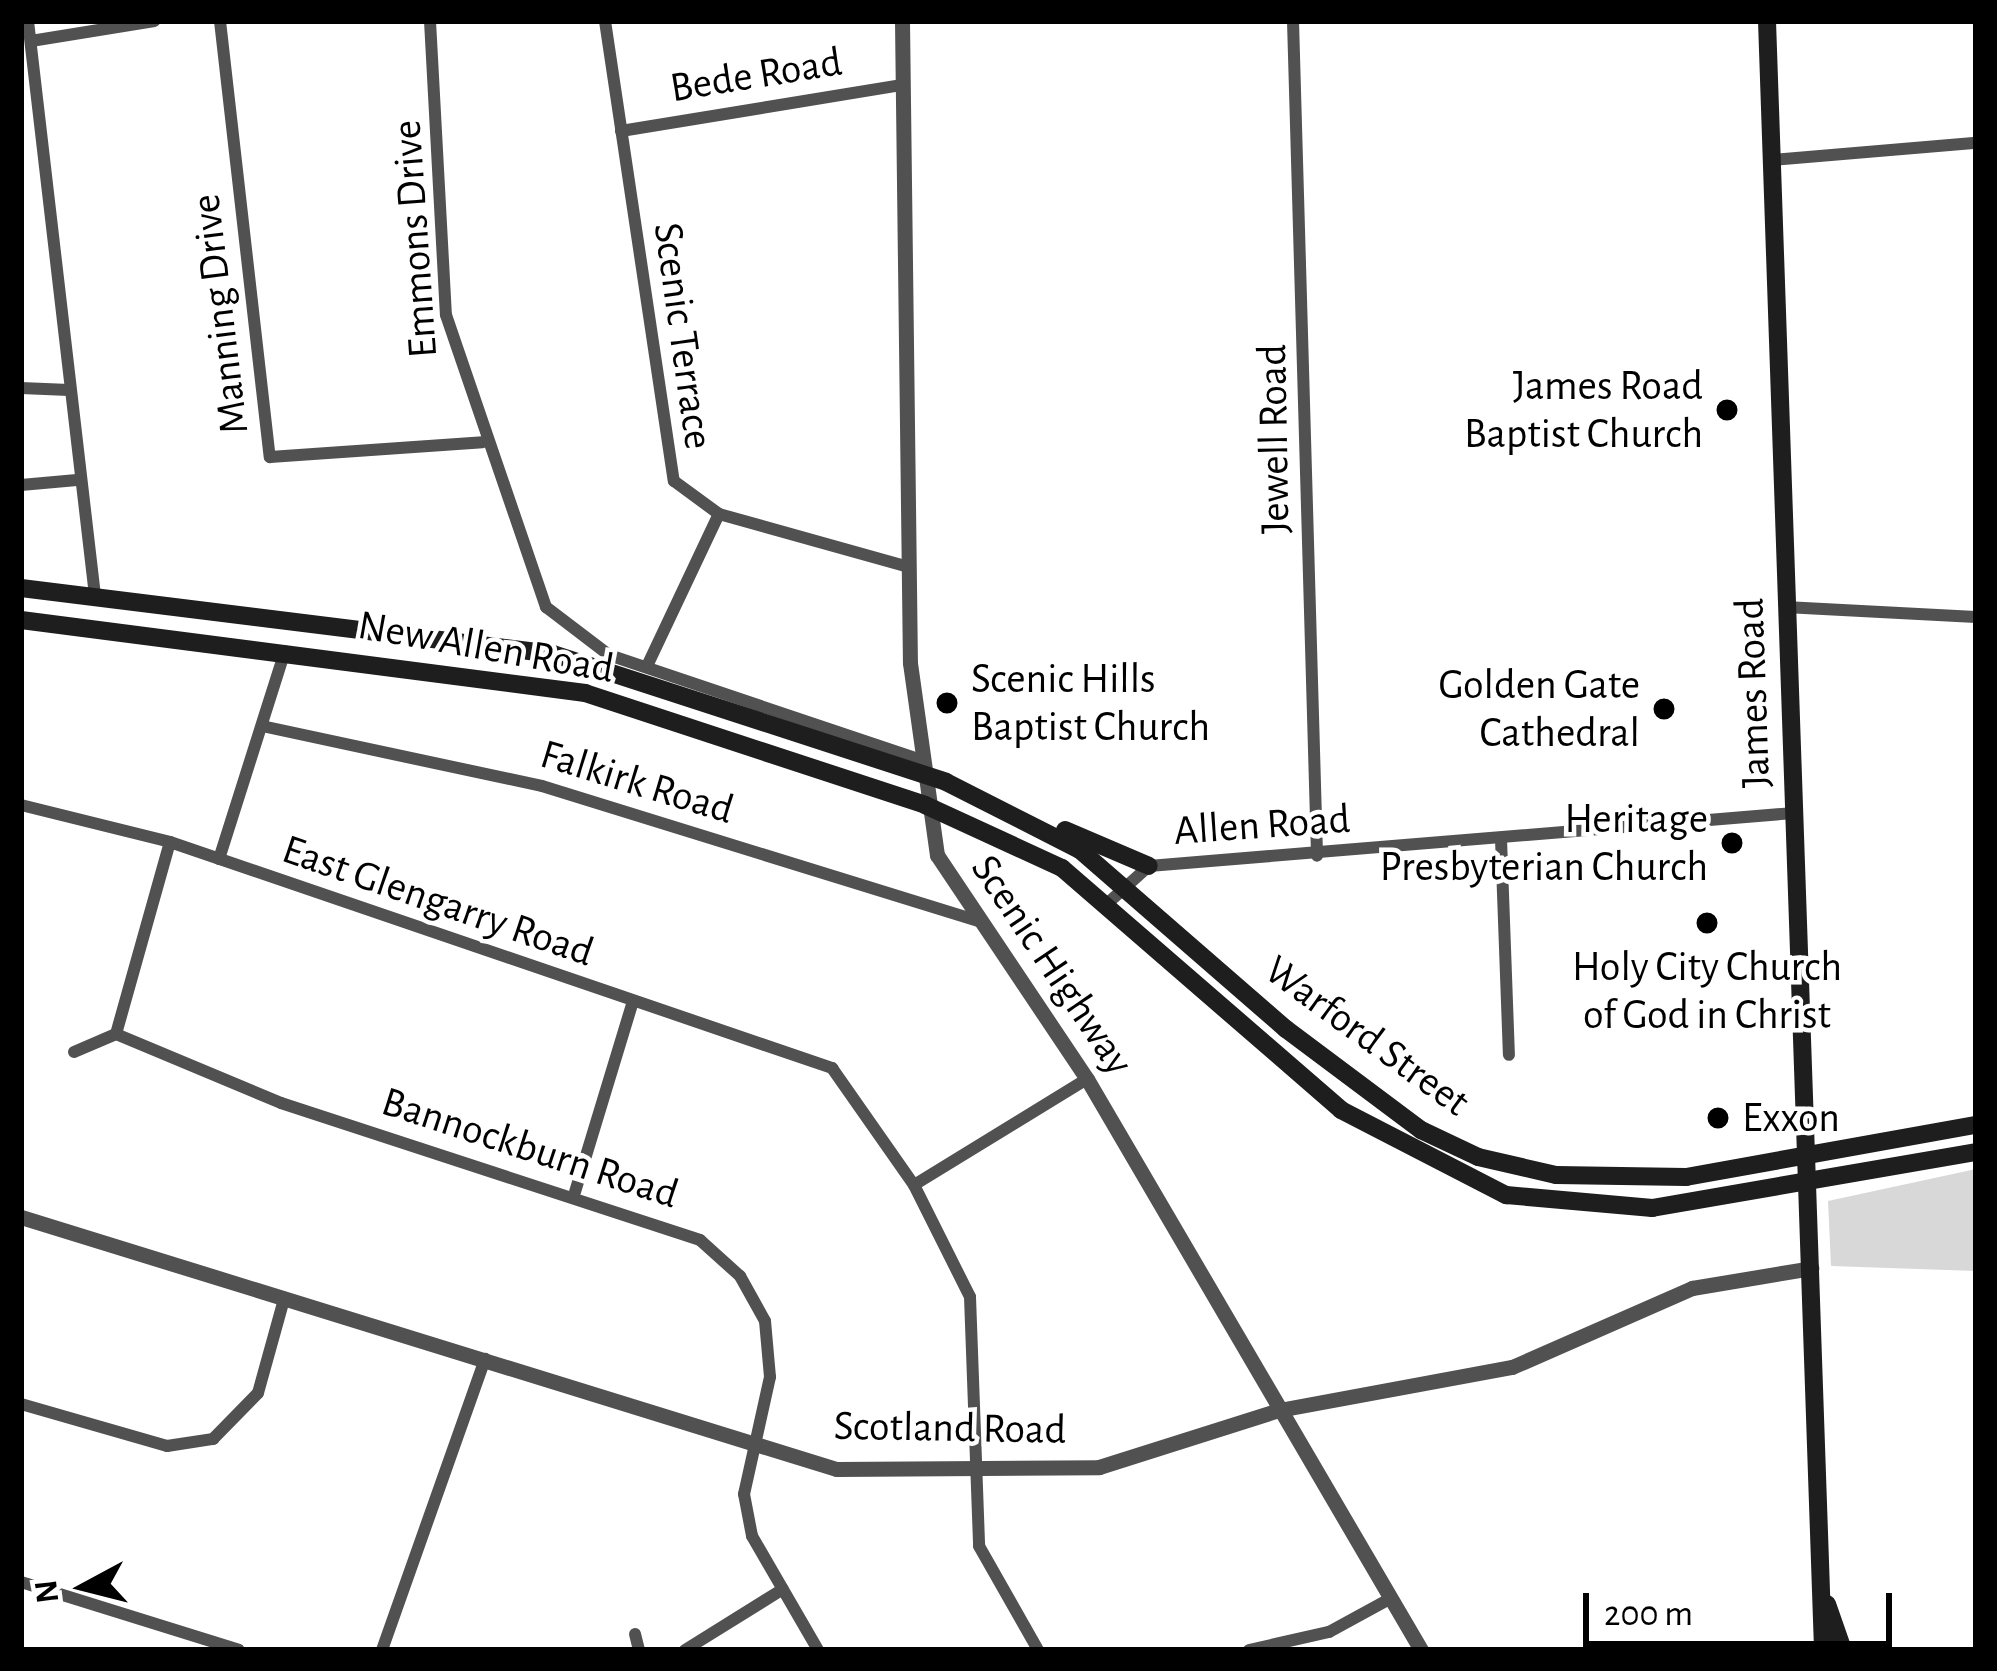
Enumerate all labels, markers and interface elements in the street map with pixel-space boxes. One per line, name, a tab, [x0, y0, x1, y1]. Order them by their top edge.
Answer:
street label: Bede Road	[667, 37, 845, 113]
street label: Emmons Drive	[382, 118, 448, 360]
street label: Manning Drive	[180, 191, 260, 437]
street label: Scenic Terrace	[642, 219, 724, 453]
street label: Jewell Road	[1247, 344, 1301, 534]
place label: James Road Baptist Church	[1464, 361, 1703, 460]
marker: James Road Baptist Church	[1714, 397, 1740, 423]
street label: James Road	[1724, 597, 1782, 789]
street label: New Allen Road	[354, 600, 618, 694]
place label: Scenic Hills Baptist Church	[971, 654, 1210, 752]
place label: Golden Gate Cathedral	[1439, 660, 1640, 758]
marker: Scenic Hills Baptist Church	[934, 690, 960, 716]
marker: Golden Gate Cathedral	[1651, 696, 1677, 722]
street label: Falkirk Road	[534, 729, 740, 835]
street label: Allen Road	[1172, 794, 1352, 856]
place label: Heritage Presbyterian Church	[1380, 794, 1708, 892]
street label: East Glengarry Road	[276, 824, 600, 978]
marker: Heritage Presbyterian Church	[1719, 830, 1745, 856]
street label: Scenic Highway	[960, 846, 1144, 1084]
marker: Holy City Church of God in Christ	[1694, 910, 1720, 936]
place label: Holy City Church of God in Christ	[1572, 942, 1842, 1040]
street label: Warford Street	[1255, 945, 1479, 1127]
street label: Bannockburn Road	[375, 1076, 685, 1220]
place label: Exxon	[1742, 1093, 1840, 1143]
marker: Exxon	[1705, 1105, 1731, 1131]
street label: Scotland Road	[833, 1401, 1067, 1455]
north arrow	[24, 1527, 144, 1647]
scale bar	[1589, 1569, 1898, 1643]
text: N	[30, 1578, 66, 1605]
text: 200 m	[1604, 1596, 1693, 1632]

